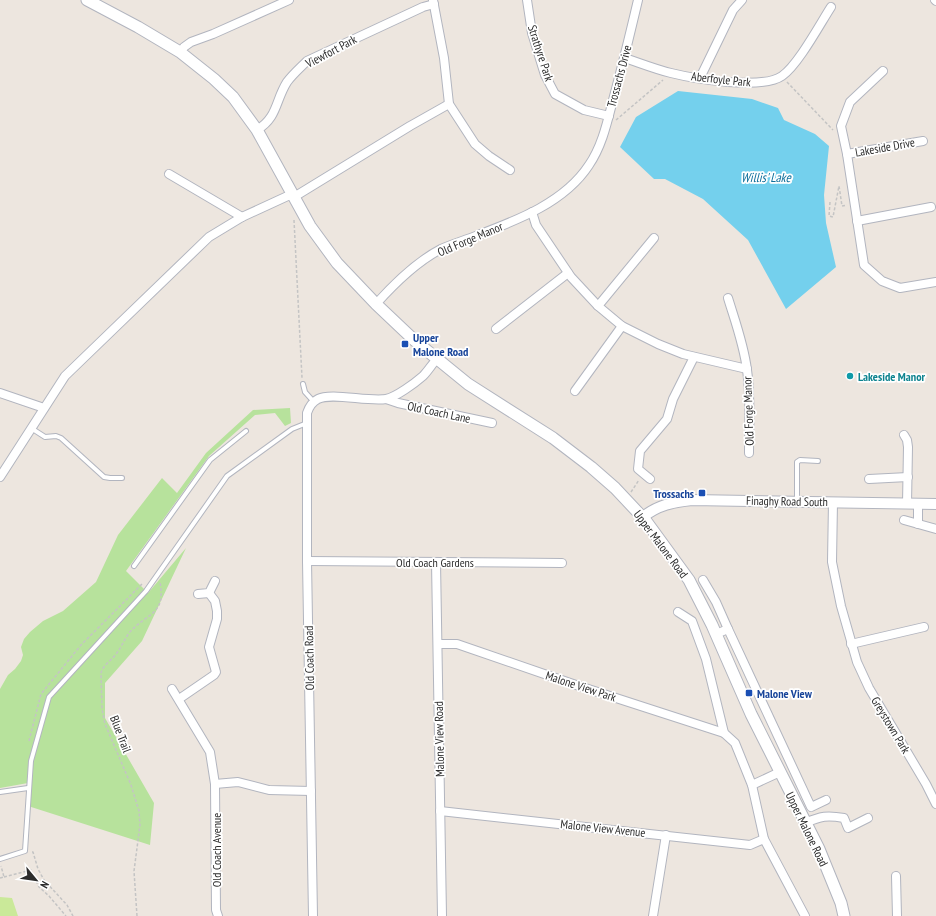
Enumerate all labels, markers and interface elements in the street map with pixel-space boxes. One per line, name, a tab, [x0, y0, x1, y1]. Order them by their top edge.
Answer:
street label: Strathyre Park	[525, 23, 557, 83]
street label: Viewfort Park	[302, 31, 359, 71]
street label: Trossachs Drive	[604, 43, 634, 109]
street label: Aberfoyle Park	[690, 68, 752, 90]
street label: Lakeside Drive	[854, 134, 916, 160]
water label: Willis' Lake	[741, 169, 793, 186]
street label: Old Forge Manor	[435, 218, 506, 259]
place label: Upper Malone Road	[413, 330, 468, 359]
marker: Upper Malone Road	[400, 339, 410, 349]
place label: Lakeside Manor	[858, 369, 925, 384]
marker: Lakeside Manor	[845, 371, 855, 381]
street label: Old Forge Manor	[739, 375, 757, 446]
street label: Old Coach Lane	[406, 398, 472, 426]
place label: Trossachs	[653, 486, 694, 501]
marker: Trossachs	[697, 488, 707, 498]
street label: Finaghy Road South	[746, 493, 828, 509]
street label: Upper Malone Road	[631, 507, 691, 581]
street label: Old Coach Gardens	[396, 555, 474, 570]
street label: Old Coach Road	[301, 625, 317, 691]
street label: Malone View Park	[544, 668, 618, 705]
place label: Malone View	[757, 686, 813, 701]
marker: Malone View	[744, 688, 754, 698]
street label: Greystown Park	[868, 694, 914, 756]
street label: Malone View Road	[431, 701, 447, 777]
street label: Blue Trail	[107, 713, 135, 755]
street label: Upper Malone Road	[782, 789, 832, 869]
street label: Old Coach Avenue	[209, 813, 224, 887]
street label: Malone View Avenue	[560, 816, 646, 840]
north arrow	[16, 860, 56, 900]
text: N	[37, 879, 52, 891]

